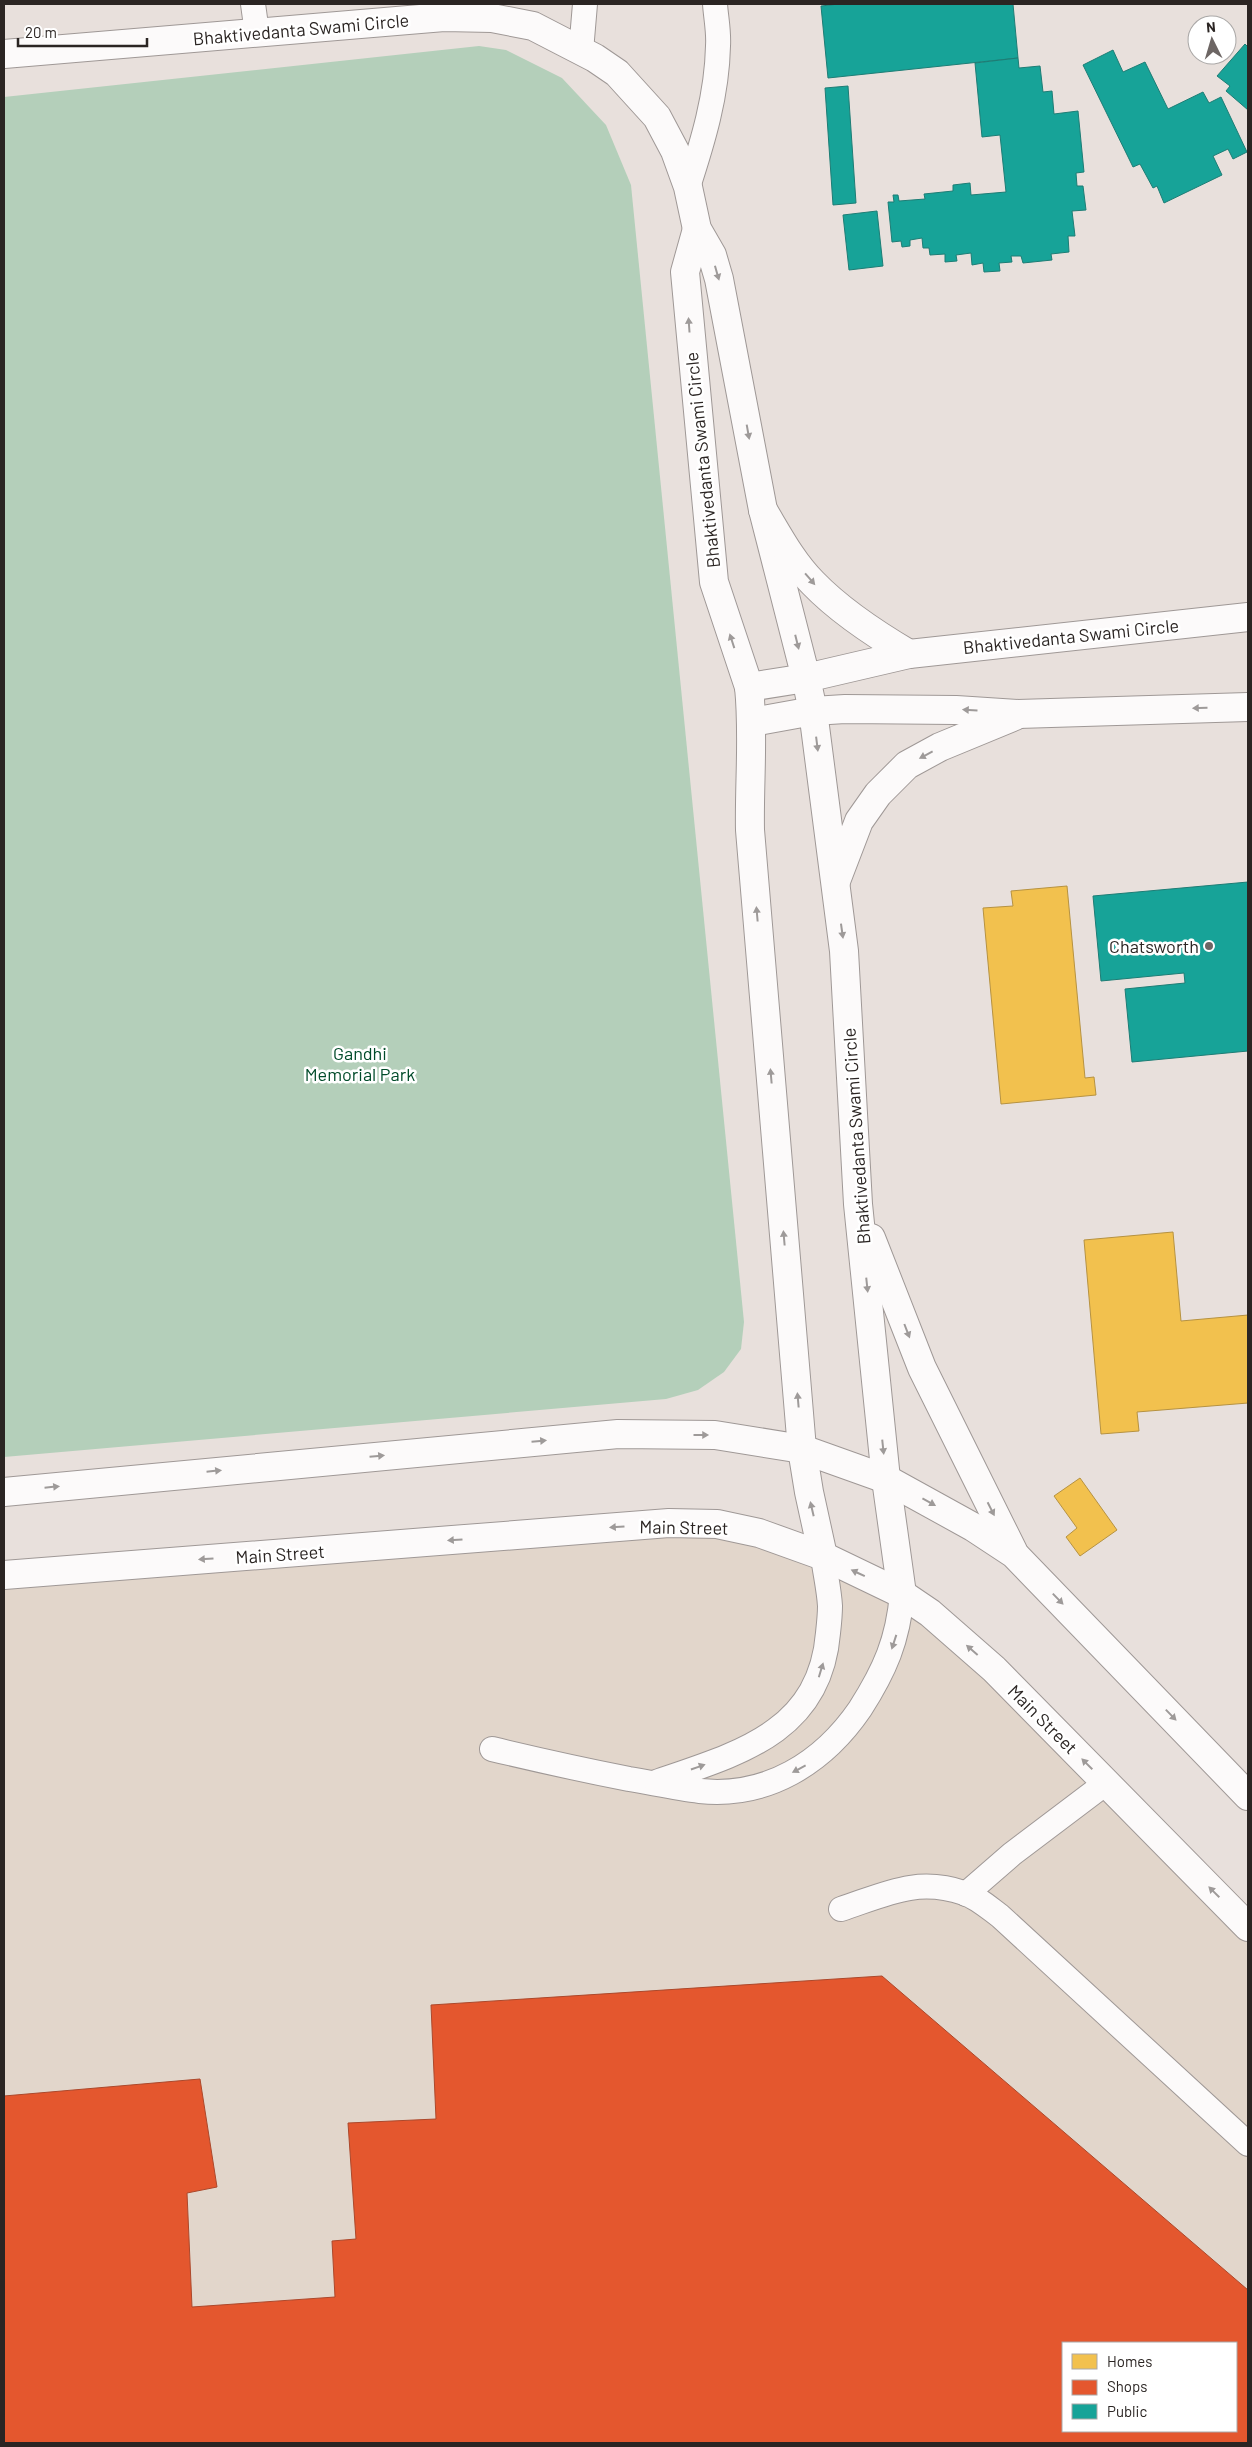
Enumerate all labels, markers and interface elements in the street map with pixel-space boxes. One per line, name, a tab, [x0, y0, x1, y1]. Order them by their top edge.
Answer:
street label: Bhaktivedanta Swami Circle	[192, 9, 410, 49]
scale bar	[18, 15, 146, 47]
north arrow	[1187, 15, 1237, 65]
text: N	[1205, 18, 1216, 35]
text: 20 m	[25, 23, 57, 41]
one-way arrow	[713, 266, 721, 281]
one-way arrow	[685, 317, 693, 333]
street label: Bhaktivedanta Swami Circle	[680, 351, 724, 569]
one-way arrow	[745, 425, 753, 441]
one-way arrow	[804, 572, 815, 585]
street label: Bhaktivedanta Swami Circle	[962, 614, 1180, 658]
one-way arrow	[728, 633, 736, 648]
one-way arrow	[793, 634, 801, 649]
one-way arrow	[1191, 705, 1207, 713]
one-way arrow	[962, 706, 978, 714]
one-way arrow	[813, 736, 821, 752]
one-way arrow	[919, 751, 933, 759]
one-way arrow	[753, 906, 761, 922]
one-way arrow	[838, 924, 846, 940]
place label: Chatsworth	[1109, 935, 1199, 957]
marker: Chatsworth	[1203, 940, 1215, 952]
street label: Bhaktivedanta Swami Circle	[837, 1027, 875, 1245]
park label: Gandhi Memorial Park	[305, 1042, 415, 1085]
one-way arrow	[766, 1068, 774, 1084]
one-way arrow	[780, 1230, 788, 1246]
one-way arrow	[863, 1278, 871, 1294]
one-way arrow	[903, 1324, 911, 1339]
one-way arrow	[794, 1392, 802, 1408]
one-way arrow	[694, 1431, 710, 1439]
one-way arrow	[531, 1437, 547, 1445]
one-way arrow	[879, 1439, 887, 1455]
one-way arrow	[370, 1452, 386, 1460]
one-way arrow	[206, 1467, 222, 1475]
one-way arrow	[45, 1483, 61, 1491]
one-way arrow	[921, 1498, 936, 1506]
one-way arrow	[808, 1500, 816, 1516]
one-way arrow	[987, 1502, 995, 1517]
street label: Main Street	[639, 1515, 729, 1539]
one-way arrow	[609, 1524, 625, 1532]
one-way arrow	[447, 1536, 463, 1544]
street label: Main Street	[235, 1540, 325, 1568]
one-way arrow	[198, 1556, 214, 1564]
one-way arrow	[851, 1569, 865, 1577]
one-way arrow	[1052, 1592, 1064, 1604]
one-way arrow	[890, 1634, 898, 1649]
one-way arrow	[966, 1645, 978, 1656]
one-way arrow	[817, 1663, 825, 1678]
street label: Main Street	[1004, 1680, 1082, 1758]
one-way arrow	[1165, 1709, 1177, 1721]
one-way arrow	[1082, 1758, 1094, 1770]
one-way arrow	[691, 1763, 706, 1770]
one-way arrow	[792, 1765, 806, 1774]
one-way arrow	[1208, 1886, 1220, 1898]
legend	[1062, 2342, 1237, 2432]
text: Homes	[1107, 2352, 1152, 2370]
text: Shops	[1107, 2377, 1147, 2395]
text: Public	[1107, 2402, 1147, 2420]

